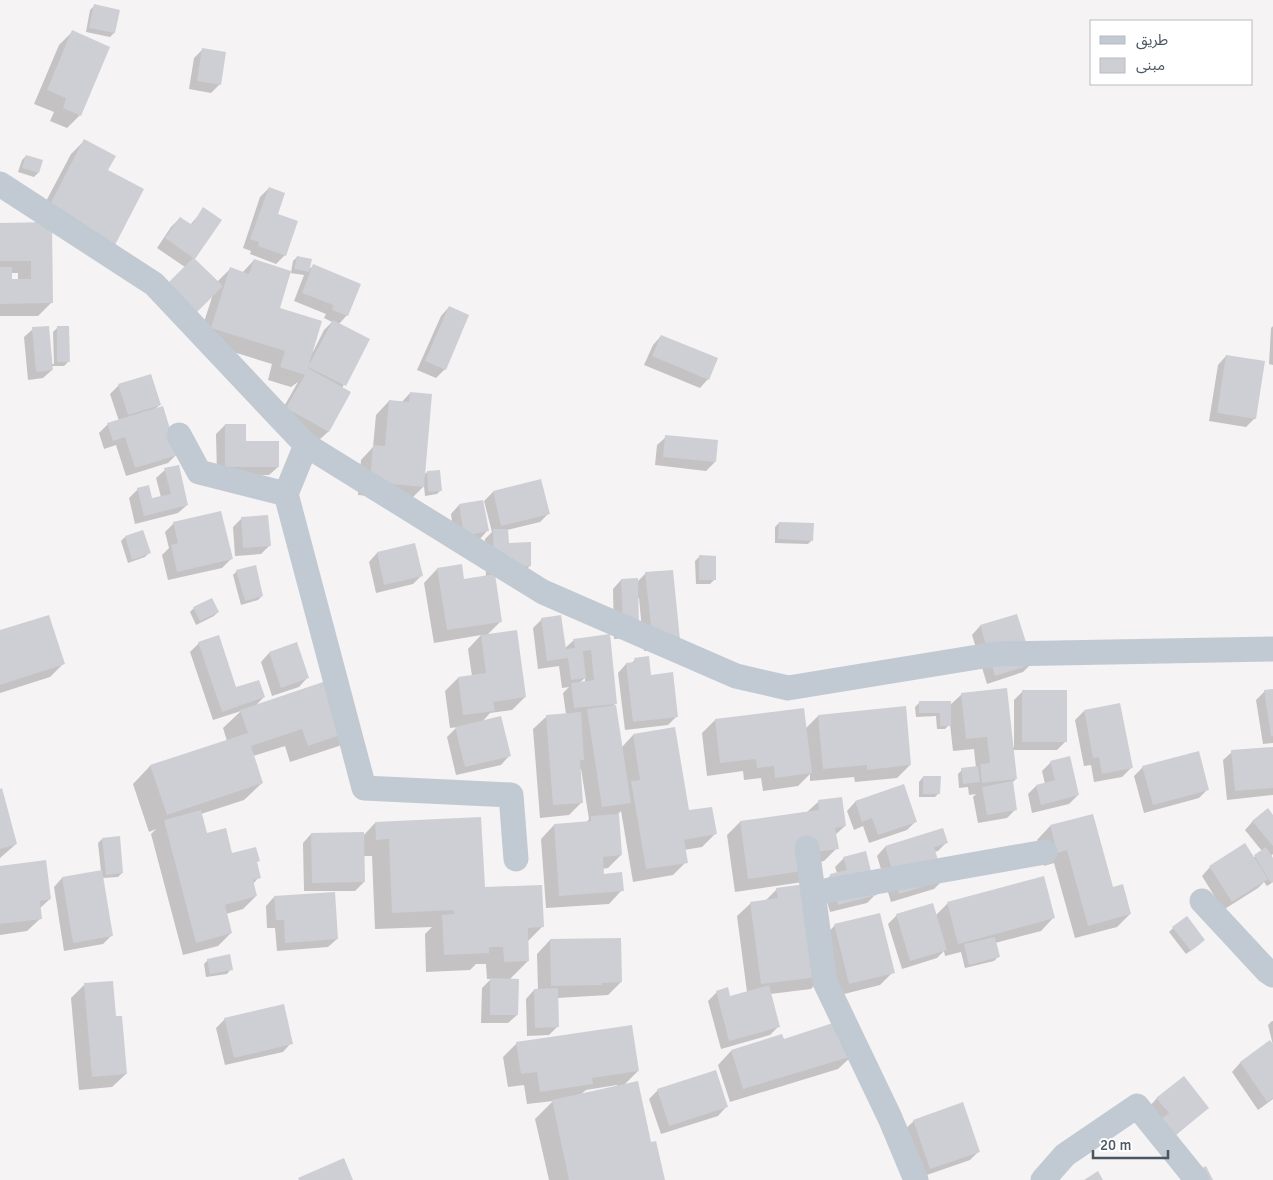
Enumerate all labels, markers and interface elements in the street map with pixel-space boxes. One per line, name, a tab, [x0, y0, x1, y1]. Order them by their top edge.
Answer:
legend	[1090, 20, 1253, 85]
text: طريق	[1136, 31, 1168, 50]
text: مبنى	[1136, 56, 1165, 74]
scale bar	[1093, 1128, 1168, 1160]
text: 20 m	[1100, 1136, 1131, 1154]

